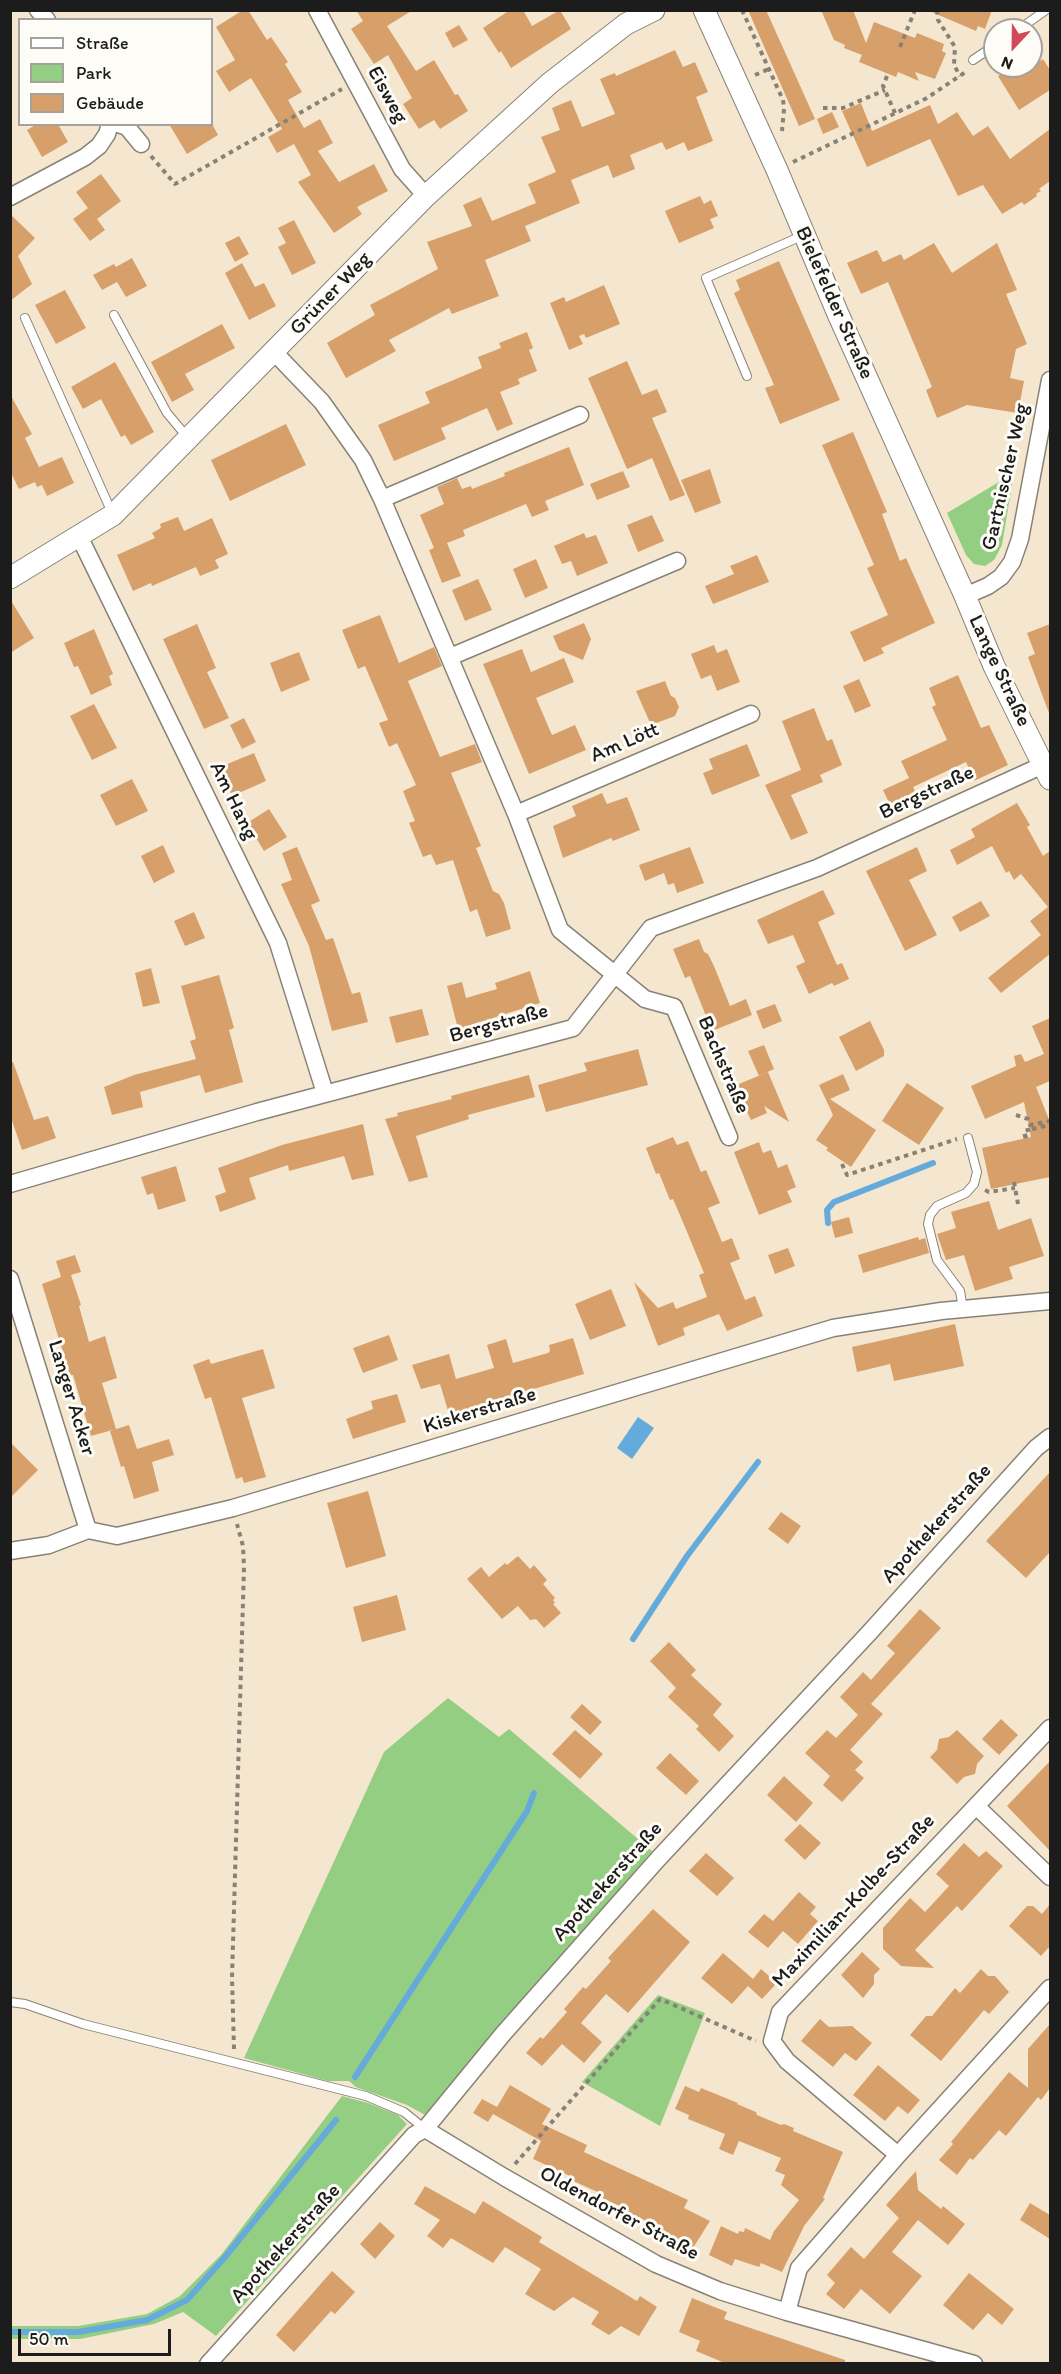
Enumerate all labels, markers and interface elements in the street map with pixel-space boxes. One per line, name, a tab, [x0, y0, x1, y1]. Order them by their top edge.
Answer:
legend	[18, 18, 213, 126]
north arrow	[983, 18, 1043, 78]
text: Straße	[76, 32, 129, 54]
text: N	[998, 52, 1015, 74]
text: Park	[76, 62, 111, 84]
street label: Eisweg	[361, 62, 413, 128]
text: Gebäude	[76, 92, 144, 114]
street label: Bielefelder Straße	[789, 223, 879, 383]
street label: Grüner Weg	[285, 247, 377, 341]
street label: Gartnischer Weg	[977, 401, 1035, 553]
street label: Lange Straße	[962, 611, 1036, 731]
street label: Am Lött	[587, 717, 663, 769]
street label: Am Hang	[203, 758, 263, 844]
street label: Bergstraße	[876, 760, 978, 826]
street label: Bergstraße	[447, 999, 551, 1049]
street label: Bachstraße	[691, 1012, 755, 1118]
street label: Langer Acker	[41, 1337, 101, 1459]
street label: Kiskerstraße	[421, 1382, 539, 1440]
street label: Apothekerstraße	[877, 1459, 997, 1589]
street label: Maximilian-Kolbe-Straße	[767, 1809, 941, 1993]
street label: Apothekerstraße	[548, 1817, 668, 1947]
street label: Oldendorfer Straße	[535, 2161, 703, 2267]
street label: Apothekerstraße	[226, 2179, 346, 2309]
scale bar	[21, 2317, 174, 2355]
text: 50 m	[29, 2328, 69, 2350]

